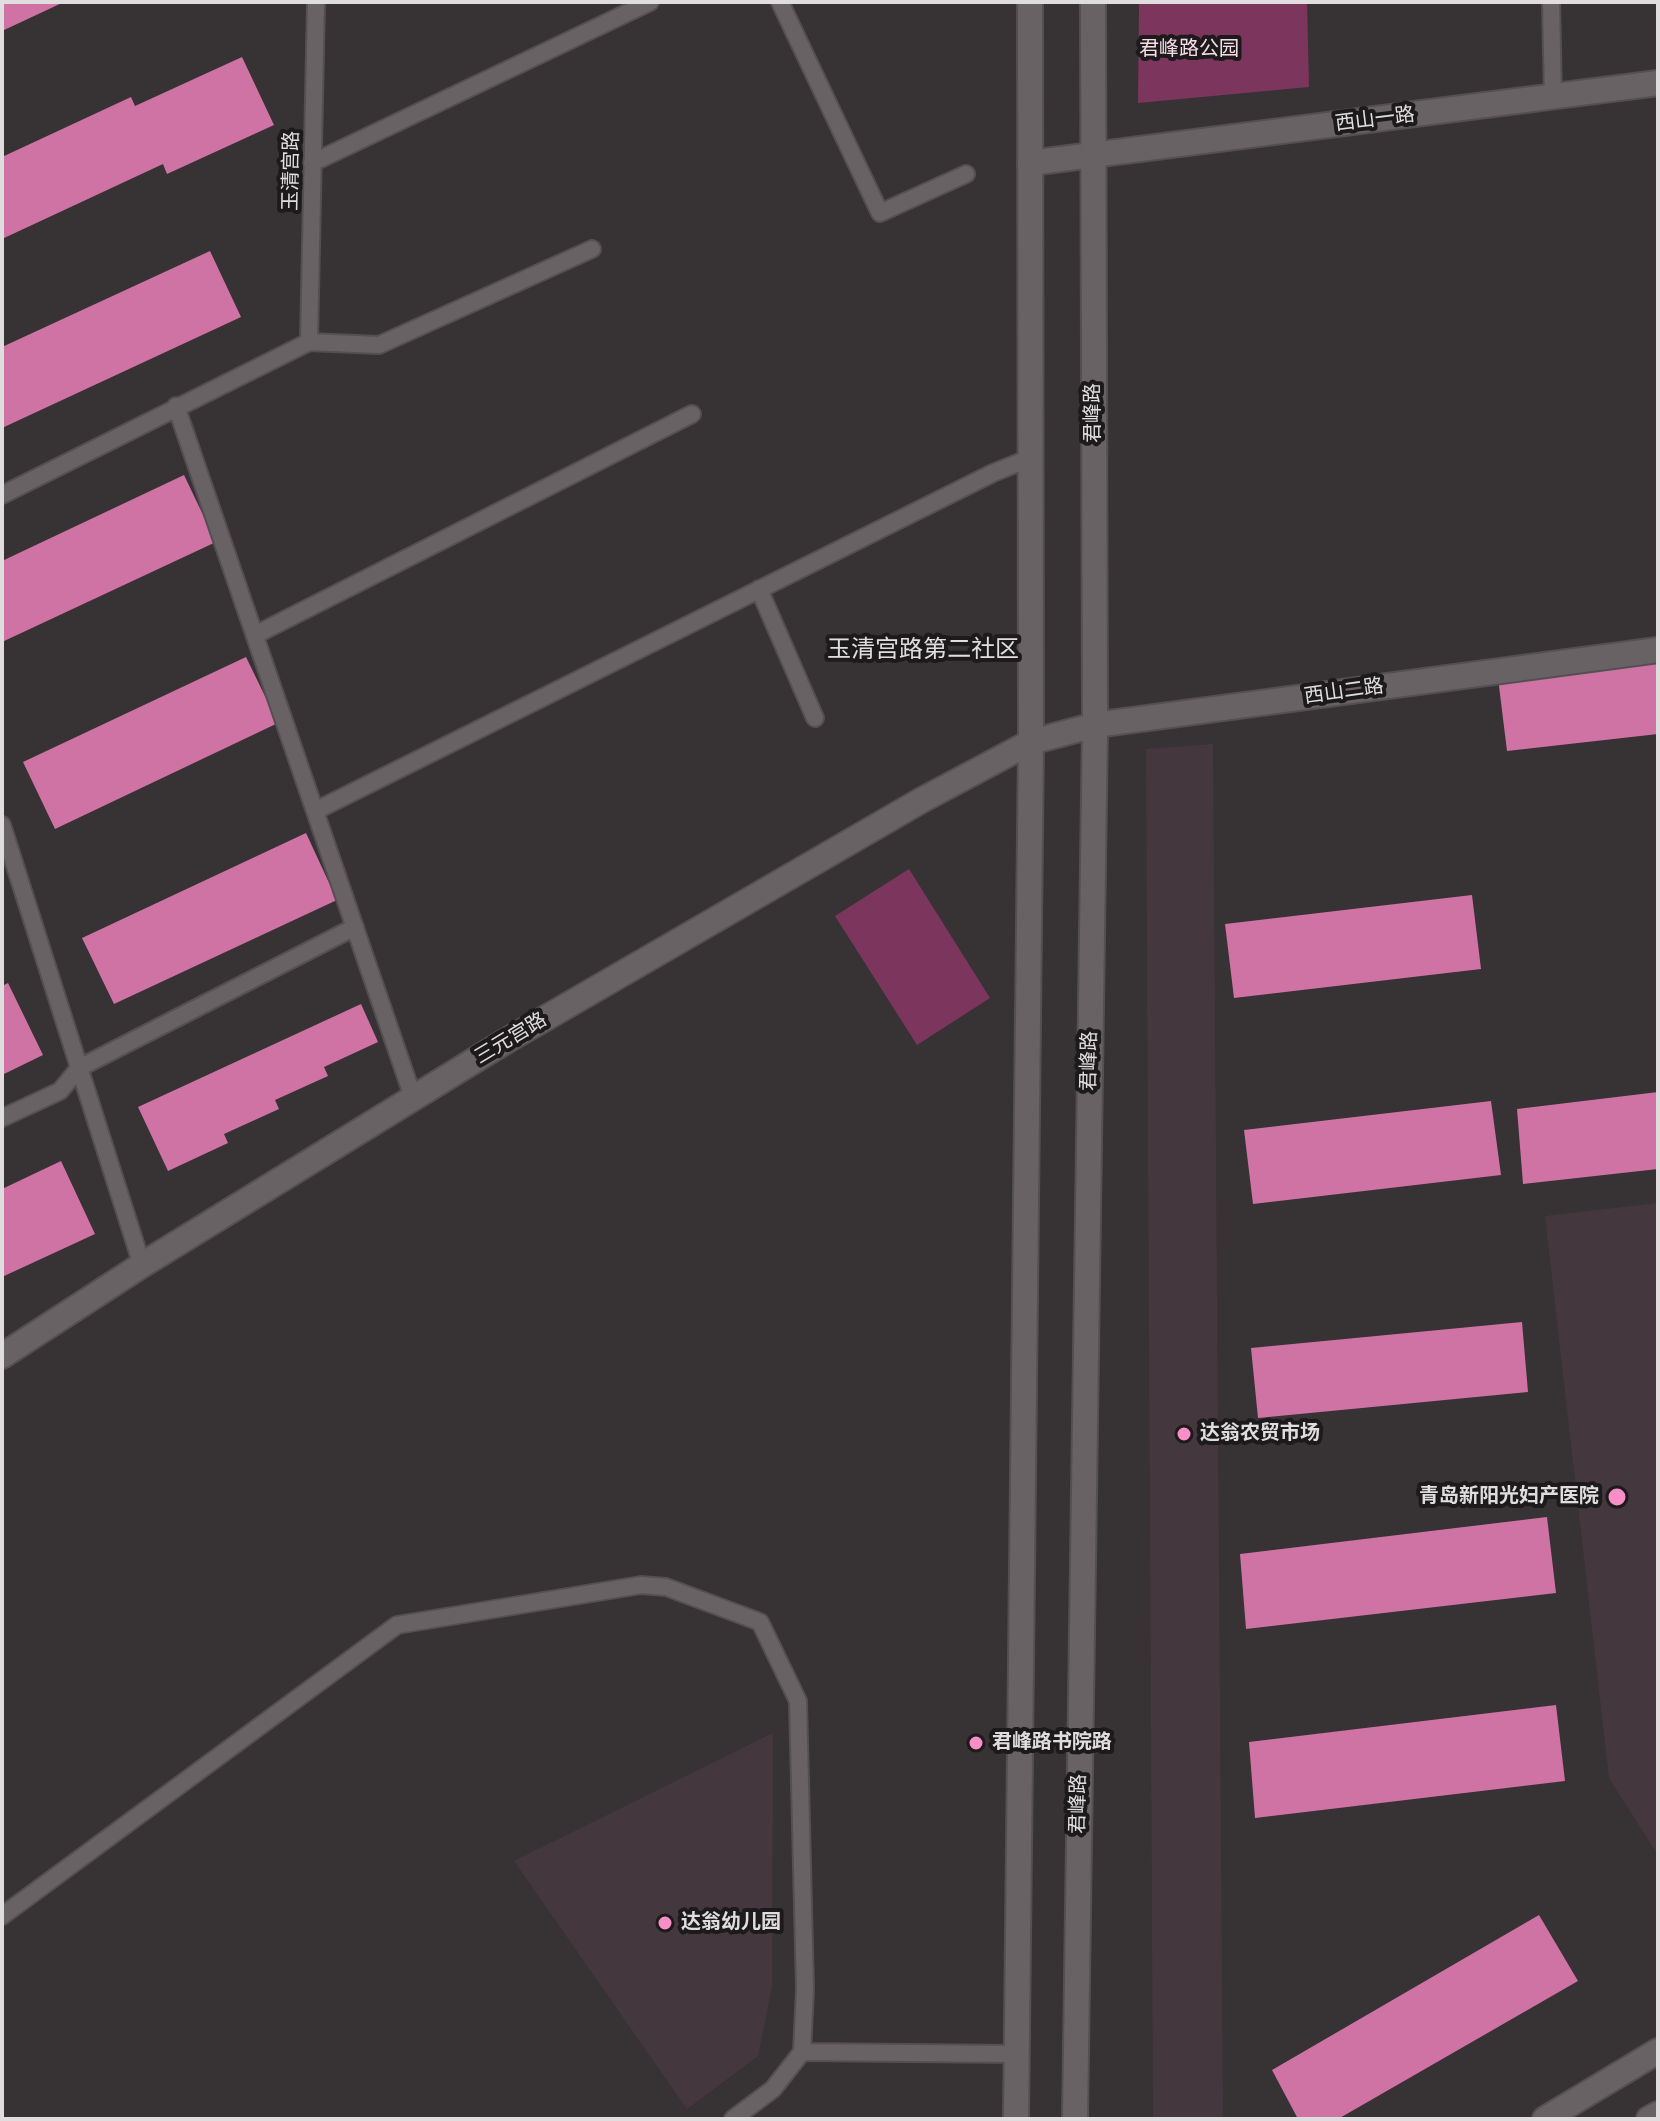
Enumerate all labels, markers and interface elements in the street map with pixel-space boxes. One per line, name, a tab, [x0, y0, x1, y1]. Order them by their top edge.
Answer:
park label: 君峰路公园	[1139, 38, 1239, 62]
street label: 西山一路	[1334, 103, 1416, 137]
street label: 玉清宫路	[279, 131, 305, 211]
street label: 君峰路	[1082, 383, 1106, 443]
district label: 玉清宫路第二社区	[827, 637, 1019, 665]
street label: 西山二路	[1303, 675, 1385, 709]
street label: 三元宫路	[471, 1008, 551, 1070]
street label: 君峰路	[1077, 1031, 1103, 1091]
place label: 达翁农贸市场	[1200, 1422, 1320, 1446]
marker: 达翁农贸市场	[1175, 1425, 1193, 1443]
place label: 青岛新阳光妇产医院	[1419, 1485, 1599, 1509]
marker: 青岛新阳光妇产医院	[1606, 1486, 1628, 1508]
place label: 君峰路书院路	[992, 1731, 1112, 1755]
marker: 君峰路书院路	[967, 1734, 985, 1752]
street label: 君峰路	[1066, 1774, 1092, 1834]
place label: 达翁幼儿园	[681, 1911, 781, 1935]
marker: 达翁幼儿园	[656, 1914, 674, 1932]

